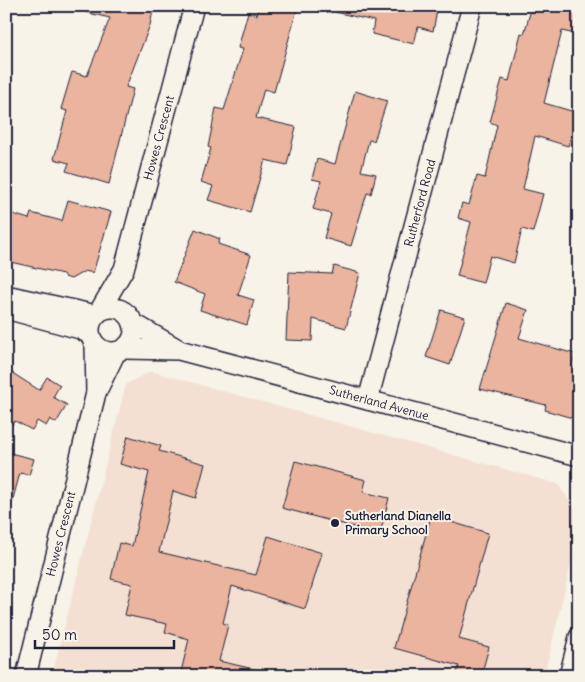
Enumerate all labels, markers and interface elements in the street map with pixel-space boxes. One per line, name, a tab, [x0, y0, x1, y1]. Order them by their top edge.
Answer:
street label: Howes Crescent	[140, 94, 177, 182]
street label: Rutherford Road	[401, 157, 438, 248]
street label: Sutherland Avenue	[328, 382, 431, 423]
street label: Howes Crescent	[43, 490, 78, 578]
place label: Sutherland Dianella Primary School	[345, 508, 451, 538]
marker: Sutherland Dianella Primary School	[329, 517, 341, 529]
scale bar	[35, 617, 174, 649]
text: 50 m	[42, 625, 77, 644]

